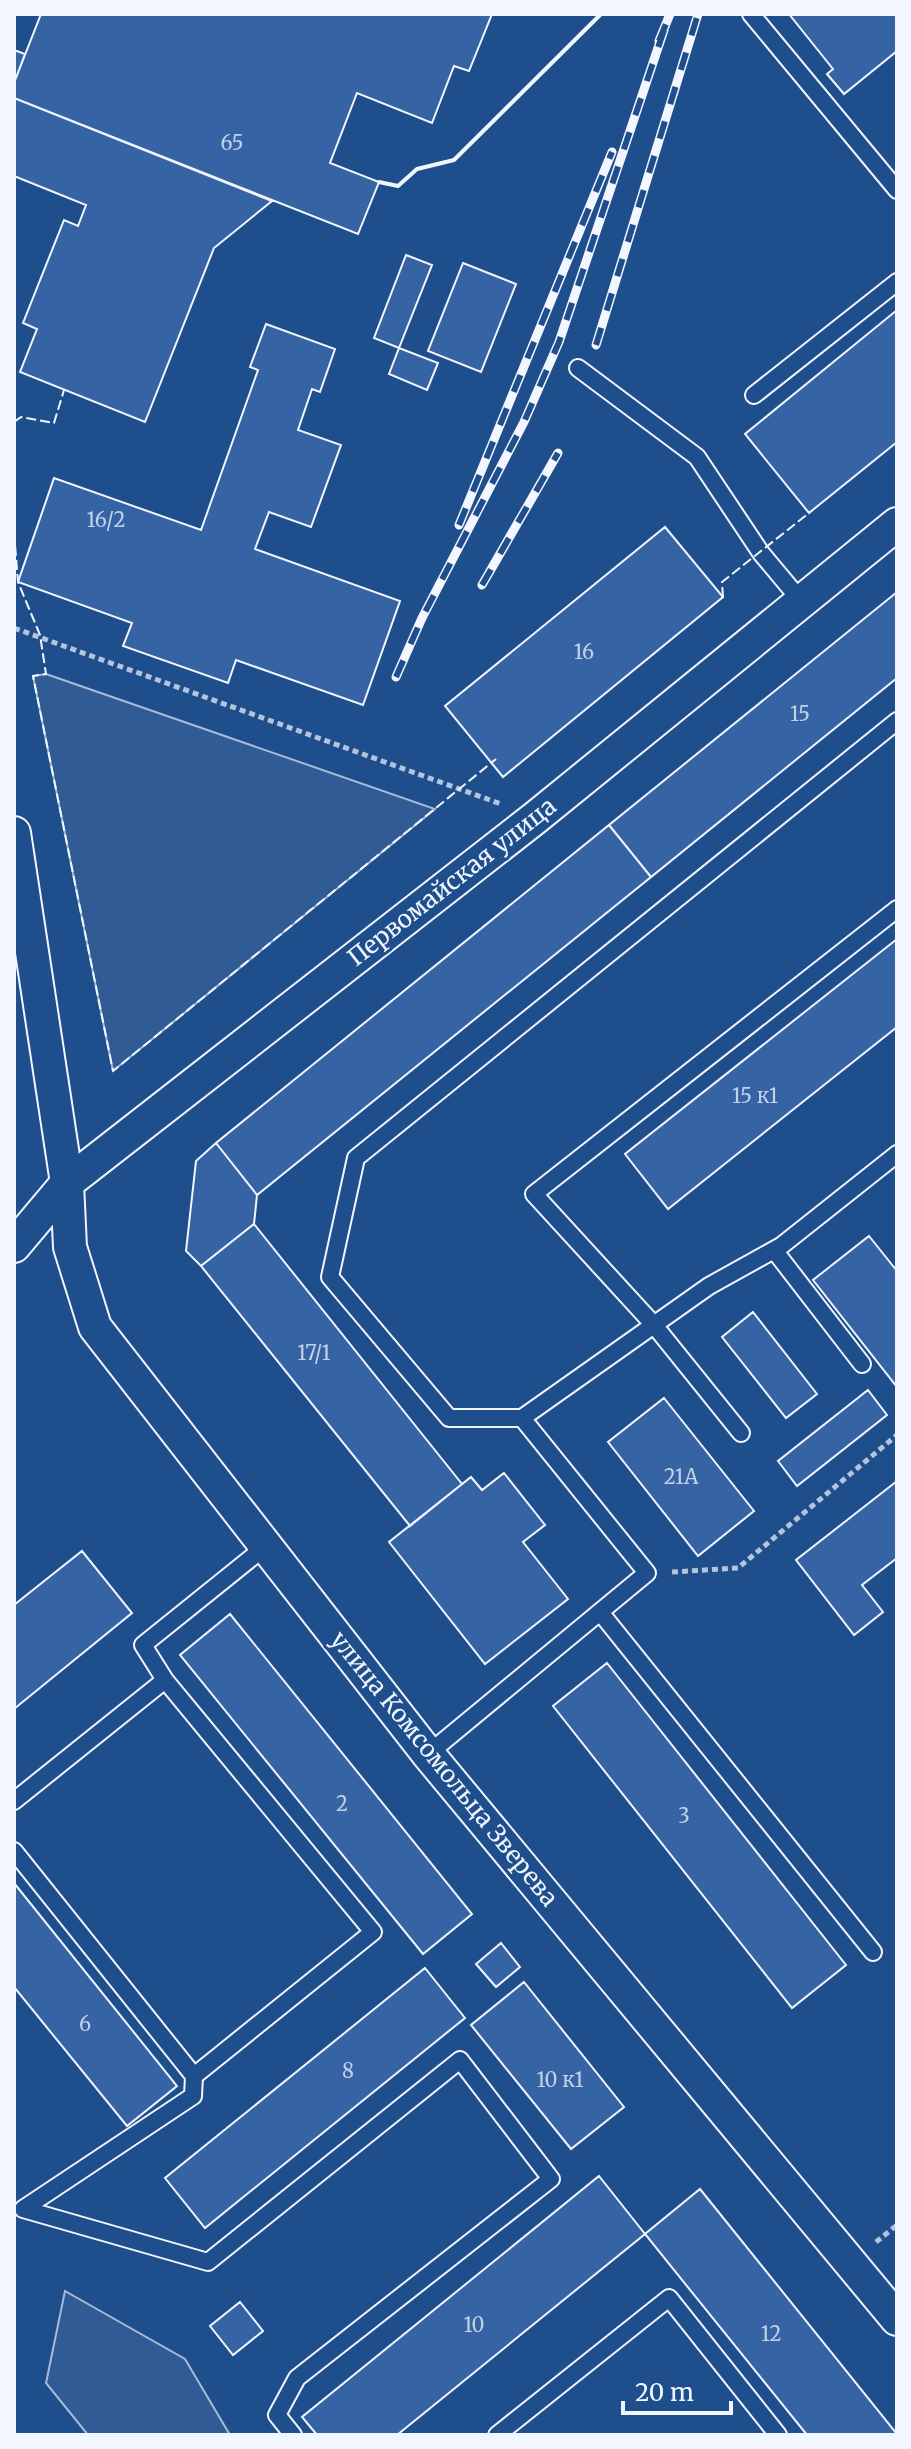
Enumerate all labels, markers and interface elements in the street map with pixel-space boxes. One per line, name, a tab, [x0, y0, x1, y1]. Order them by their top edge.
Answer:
house number: 65	[221, 130, 243, 155]
house number: 16/2	[86, 507, 126, 532]
house number: 16	[574, 639, 594, 664]
house number: 15	[790, 701, 810, 726]
street label: Первомайская улица	[341, 790, 562, 973]
house number: 15 к1	[732, 1083, 778, 1108]
house number: 17/1	[297, 1340, 331, 1365]
house number: 21А	[664, 1464, 699, 1489]
street label: улица Комсомольца Зверева	[324, 1625, 565, 1913]
house number: 2	[336, 1791, 348, 1816]
house number: 3	[678, 1803, 690, 1828]
house number: 6	[79, 2011, 91, 2036]
house number: 8	[342, 2058, 354, 2083]
house number: 10 к1	[536, 2067, 584, 2092]
house number: 10	[463, 2312, 485, 2337]
house number: 12	[761, 2321, 781, 2346]
scale bar	[623, 2365, 731, 2415]
text: 20 m	[635, 2377, 694, 2408]

